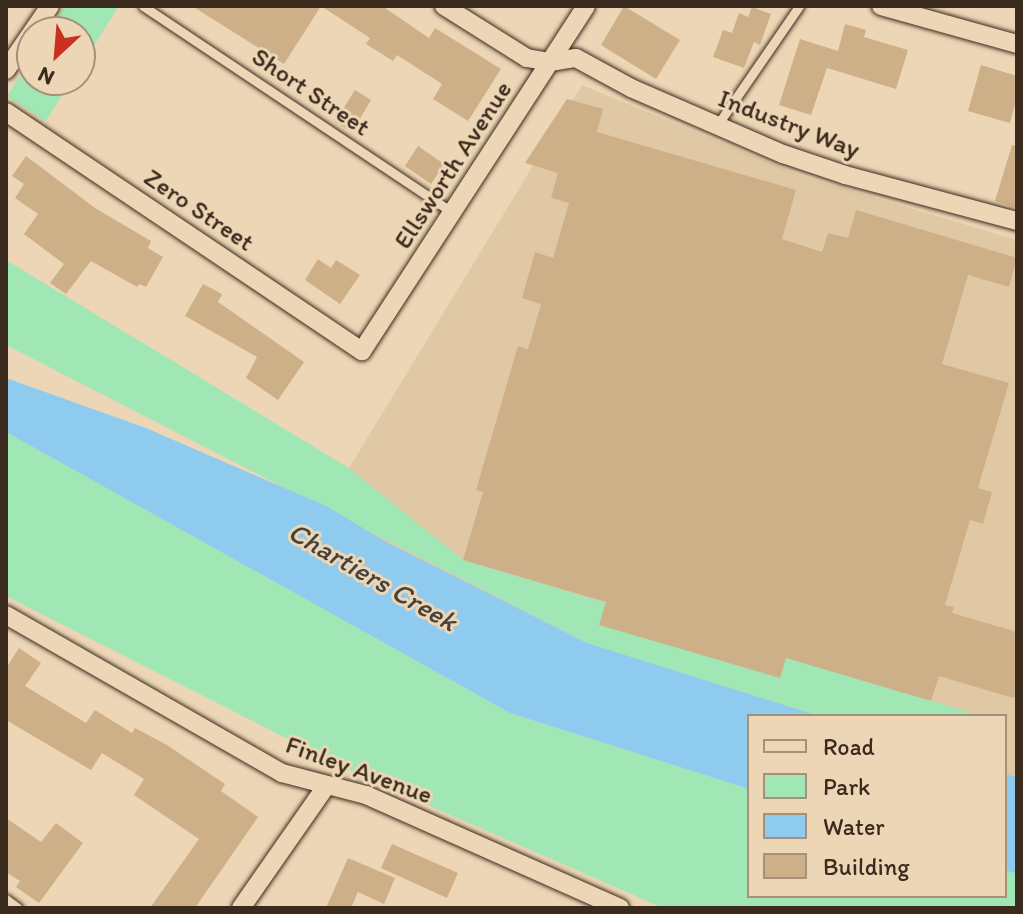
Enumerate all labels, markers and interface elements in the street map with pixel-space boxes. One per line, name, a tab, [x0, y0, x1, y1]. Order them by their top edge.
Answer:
north arrow	[16, 16, 96, 96]
street label: Short Street	[246, 41, 376, 143]
text: N	[34, 61, 59, 92]
street label: Ellsworth Avenue	[387, 76, 519, 254]
street label: Industry Way	[714, 83, 864, 165]
street label: Zero Street	[138, 162, 260, 258]
water label: Chartiers Creek	[283, 514, 463, 638]
legend	[747, 714, 1007, 898]
street label: Finley Avenue	[281, 729, 437, 811]
text: Road	[823, 732, 875, 761]
text: Park	[823, 772, 870, 801]
text: Water	[823, 812, 885, 841]
text: Building	[823, 852, 910, 881]

